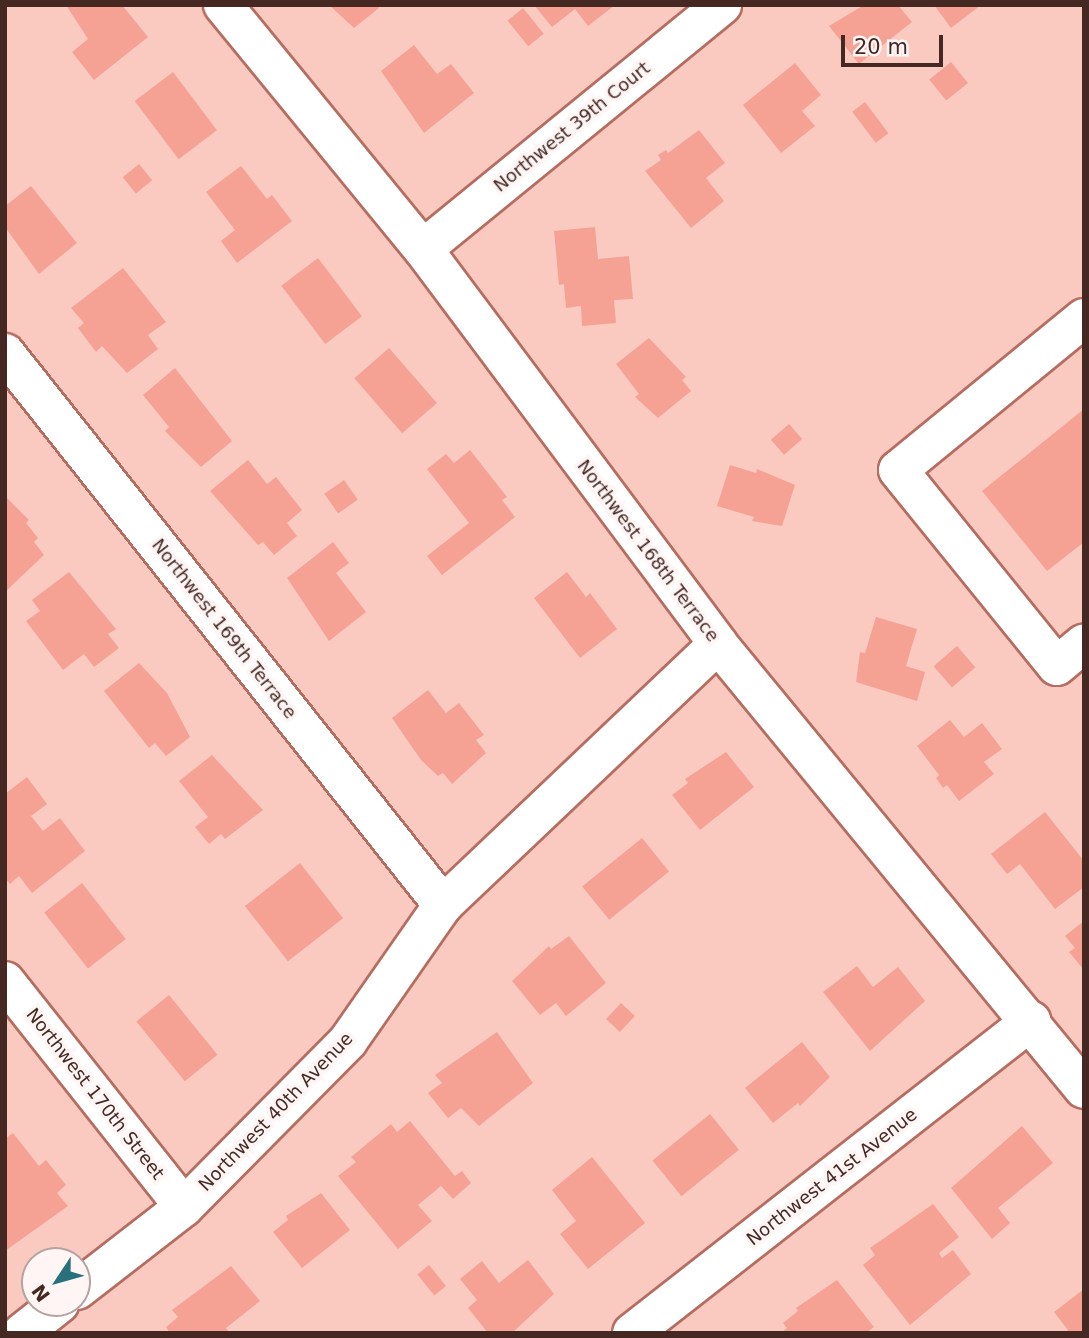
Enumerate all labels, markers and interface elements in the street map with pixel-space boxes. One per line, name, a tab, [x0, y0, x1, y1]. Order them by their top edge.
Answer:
scale bar	[844, 21, 946, 65]
text: 20 m	[854, 35, 908, 59]
street label: Northwest 39th Court	[489, 57, 655, 197]
street label: Northwest 168th Terrace	[572, 456, 724, 646]
street label: Northwest 169th Terrace	[147, 535, 301, 723]
street label: Northwest 170th Street	[21, 1004, 169, 1184]
street label: Northwest 40th Avenue	[195, 1028, 357, 1196]
street label: Northwest 41st Avenue	[743, 1104, 921, 1250]
north arrow	[21, 1247, 91, 1317]
text: N	[27, 1280, 54, 1306]

